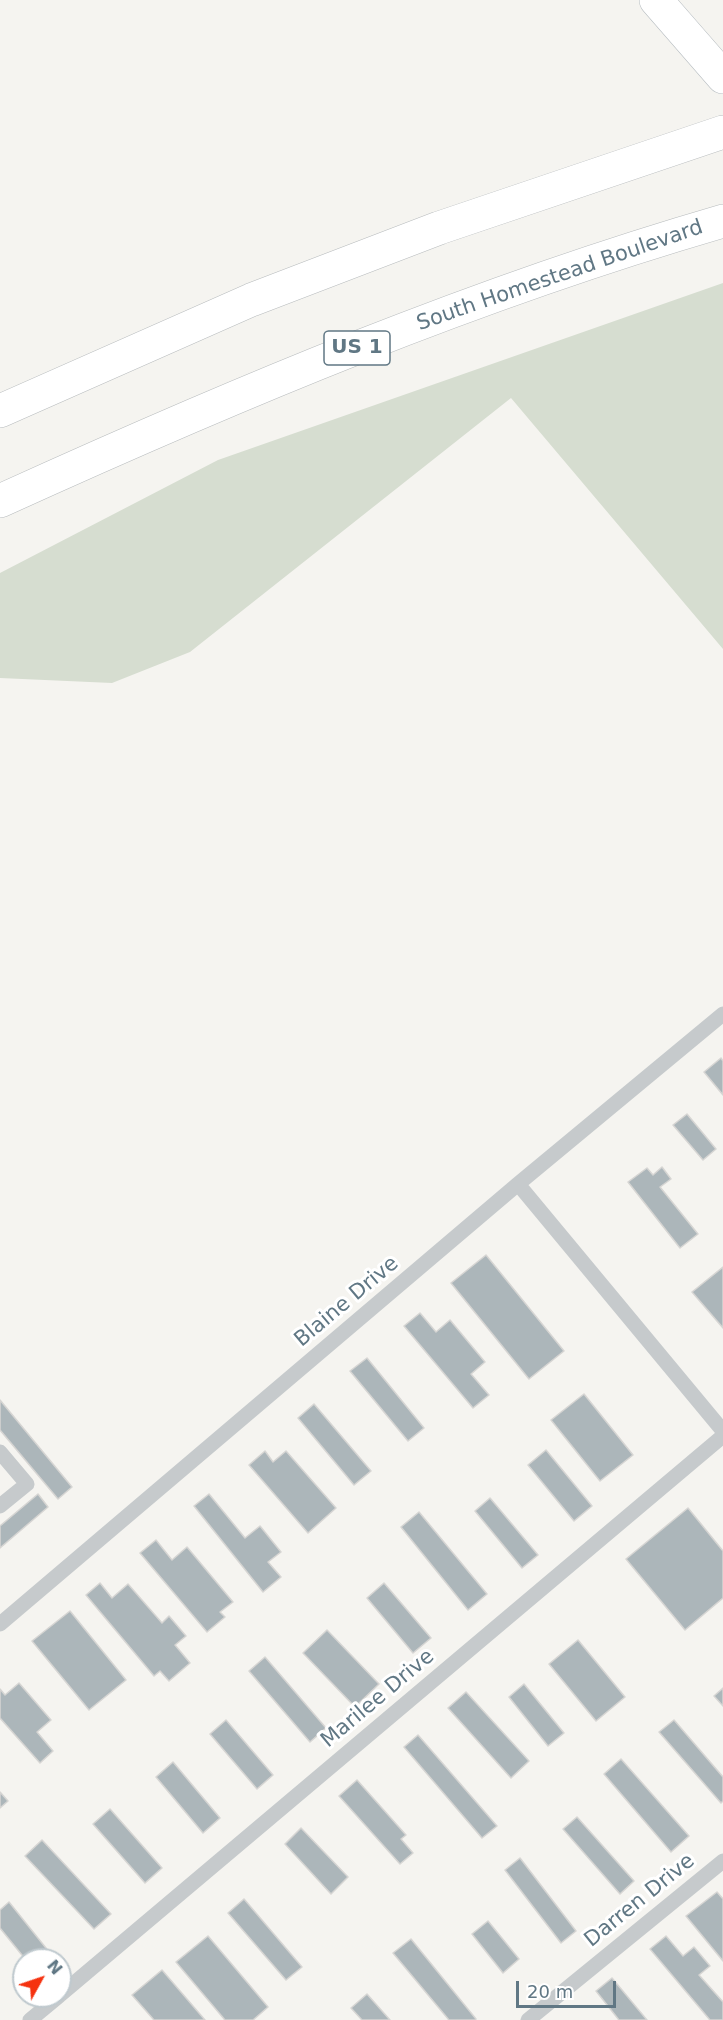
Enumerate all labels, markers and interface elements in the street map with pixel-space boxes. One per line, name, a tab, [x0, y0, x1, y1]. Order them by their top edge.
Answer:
street label: South Homestead Boulevard	[414, 215, 706, 337]
road number: US 1	[324, 331, 390, 365]
street label: Blaine Drive	[290, 1251, 404, 1353]
street label: Marilee Drive	[316, 1644, 440, 1754]
street label: Darren Drive	[580, 1849, 700, 1953]
north arrow	[12, 1948, 72, 2008]
text: N	[43, 1956, 66, 1979]
scale bar	[519, 1969, 620, 2007]
text: 20 m	[527, 1981, 573, 2002]

